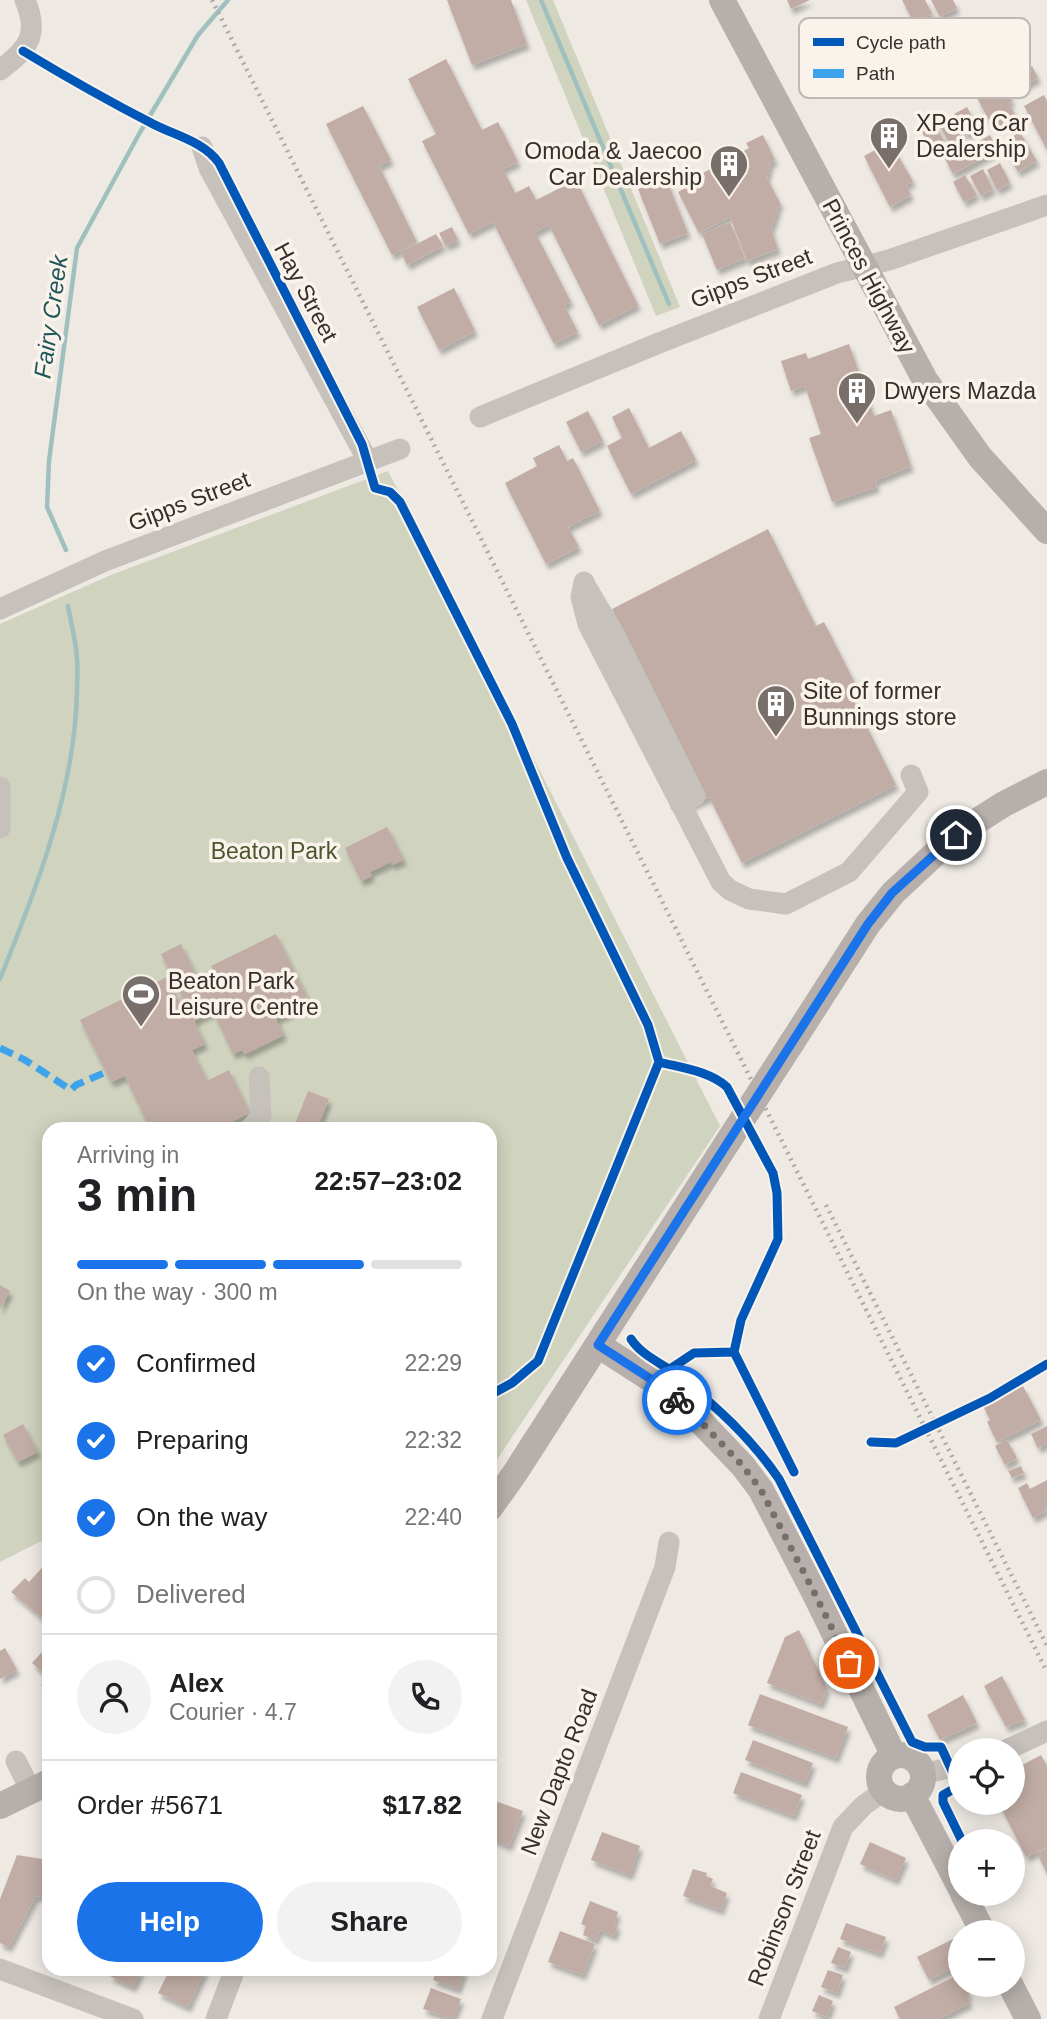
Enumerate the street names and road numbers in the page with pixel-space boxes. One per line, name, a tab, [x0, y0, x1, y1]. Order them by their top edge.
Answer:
street label: Princes Highway	[817, 194, 921, 358]
street label: Hay Street	[269, 238, 343, 347]
street label: Gipps Street	[687, 243, 816, 313]
street label: Gipps Street	[125, 466, 254, 536]
street label: New Dapto Road	[515, 1686, 603, 1858]
street label: Robinson Street	[742, 1826, 826, 1990]

